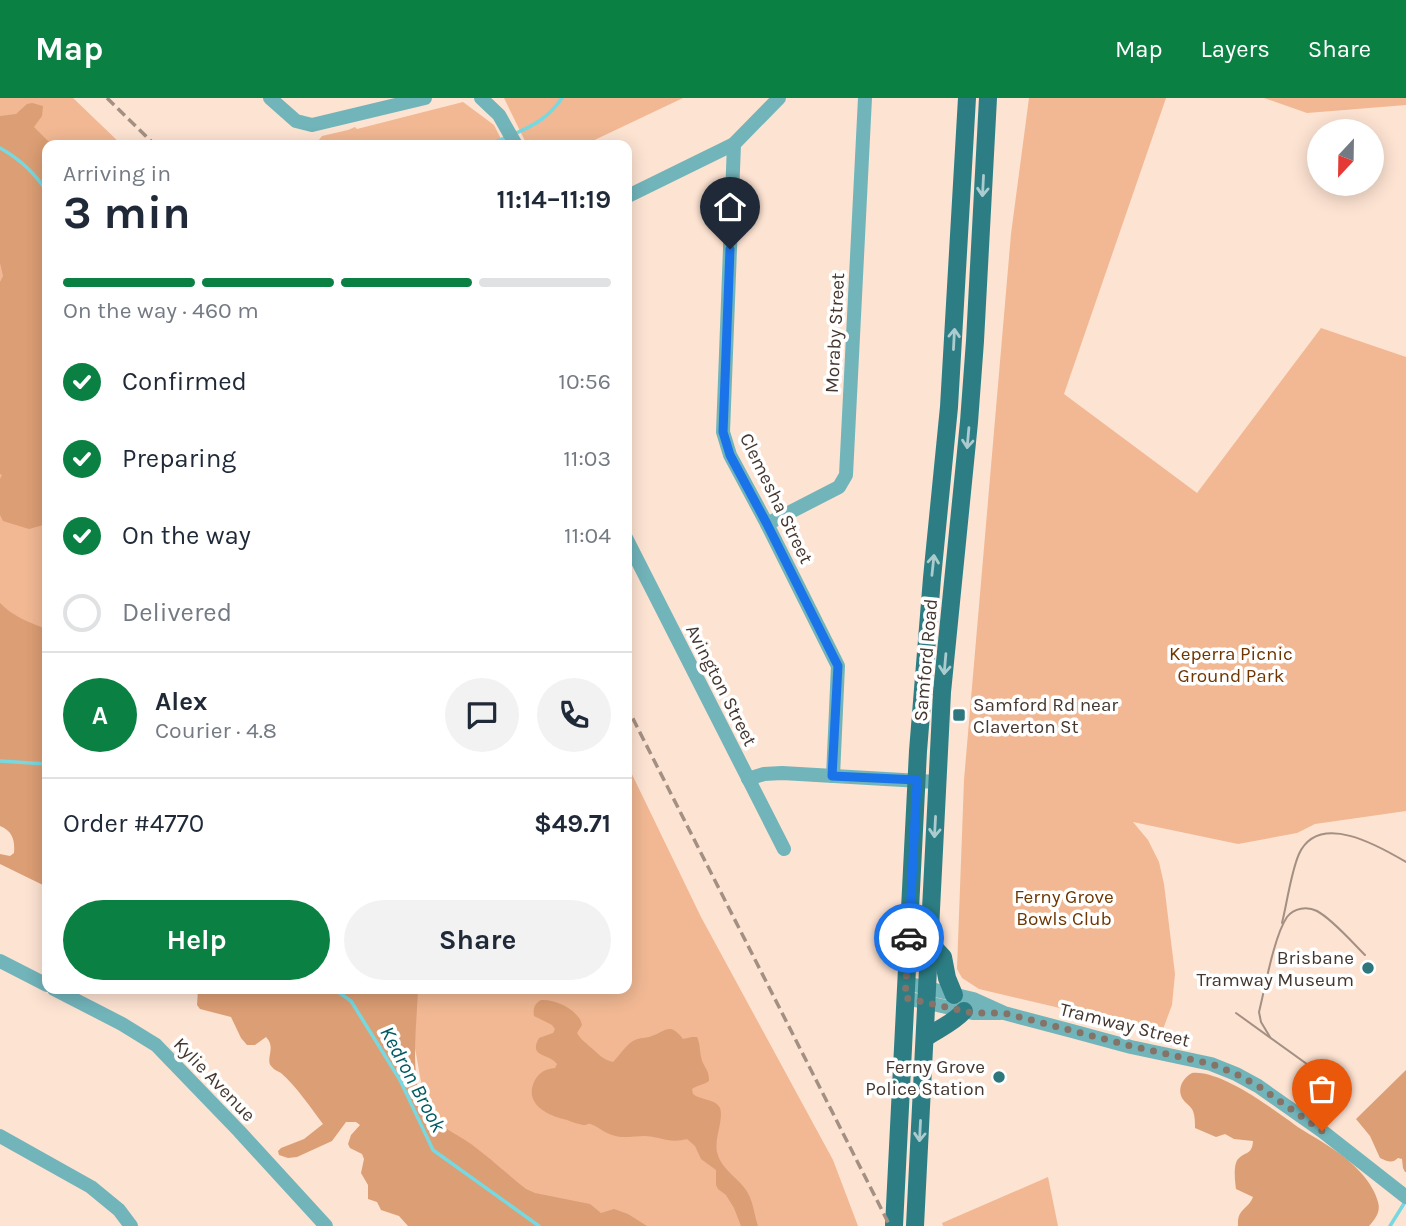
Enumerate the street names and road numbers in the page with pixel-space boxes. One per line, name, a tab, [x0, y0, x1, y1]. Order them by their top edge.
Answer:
street label: Moraby Street	[821, 272, 849, 394]
street label: Clemesha Street	[735, 429, 817, 567]
street label: Samford Road	[910, 598, 942, 722]
street label: Avington Street	[681, 621, 761, 750]
street label: Tramway Street	[1058, 998, 1192, 1052]
street label: Kylie Avenue	[169, 1033, 260, 1126]

